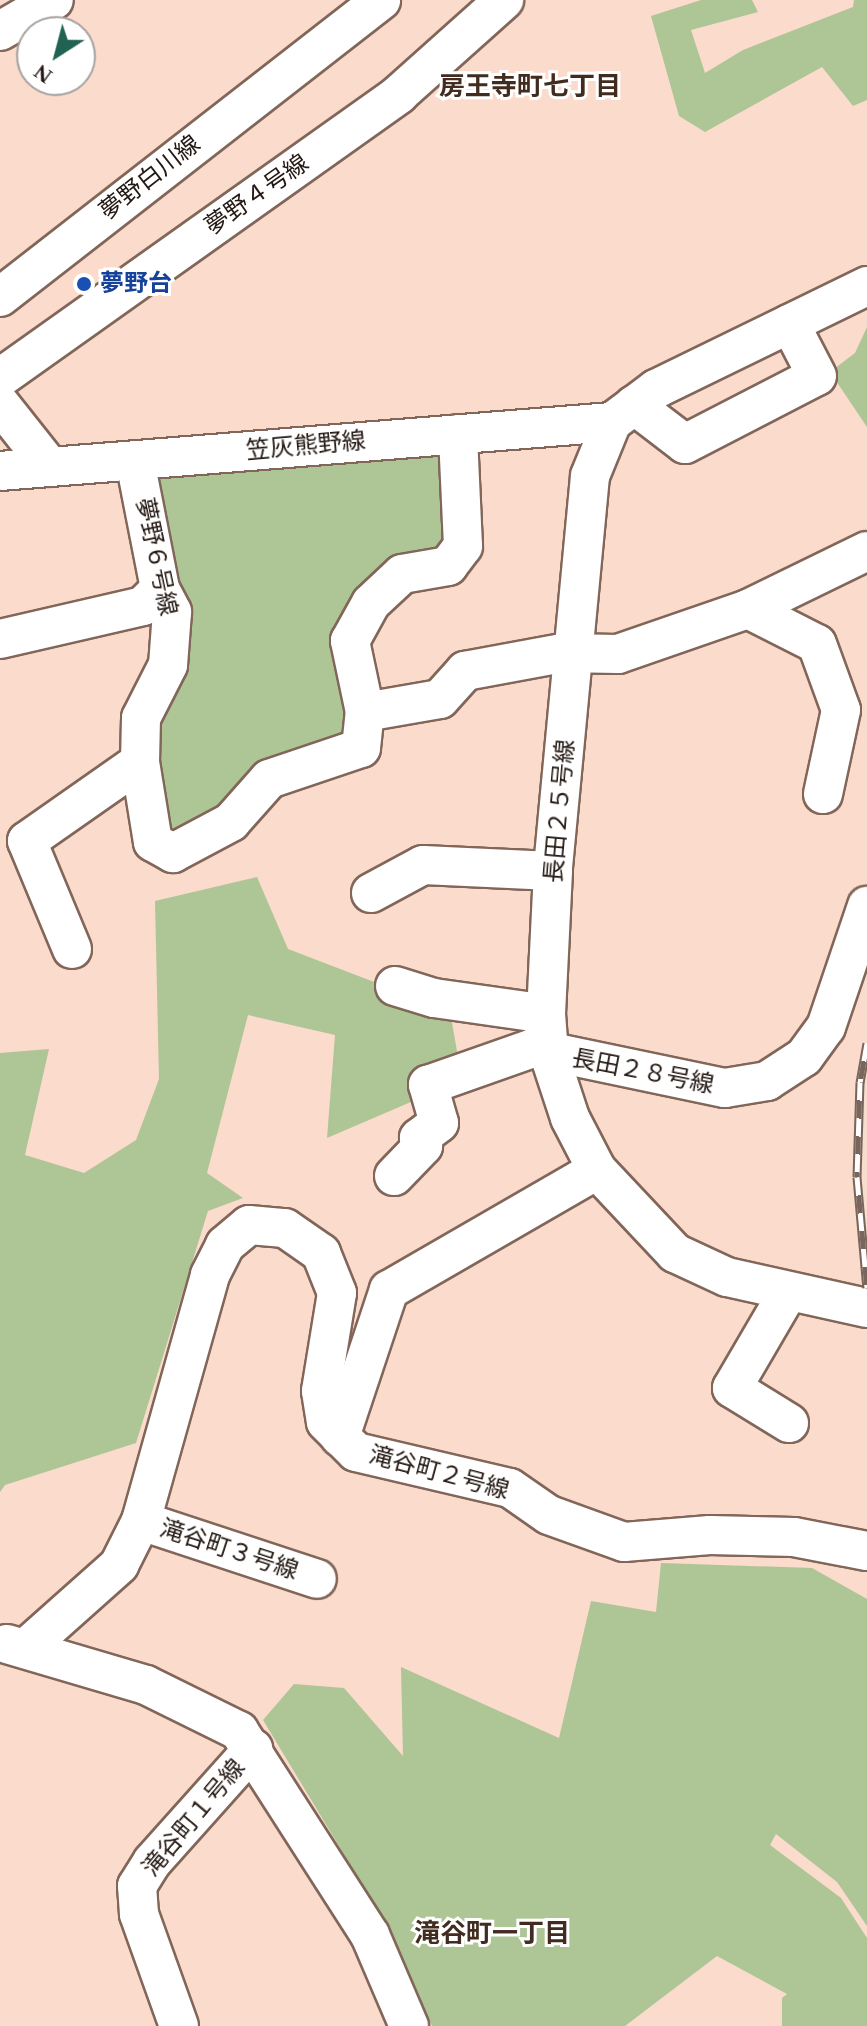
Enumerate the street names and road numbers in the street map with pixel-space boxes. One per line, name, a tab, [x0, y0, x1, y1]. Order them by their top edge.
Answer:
street label: 夢野白川線	[94, 130, 206, 226]
street label: 夢野４号線	[200, 149, 314, 241]
street label: 笠灰熊野線	[245, 426, 367, 466]
street label: 夢野６号線	[129, 495, 183, 619]
street label: 長田２５号線	[539, 738, 581, 884]
street label: 長田２８号線	[570, 1044, 716, 1100]
street label: 滝谷町２号線	[366, 1440, 512, 1506]
street label: 滝谷町３号線	[156, 1514, 302, 1586]
street label: 滝谷町１号線	[137, 1754, 251, 1882]

